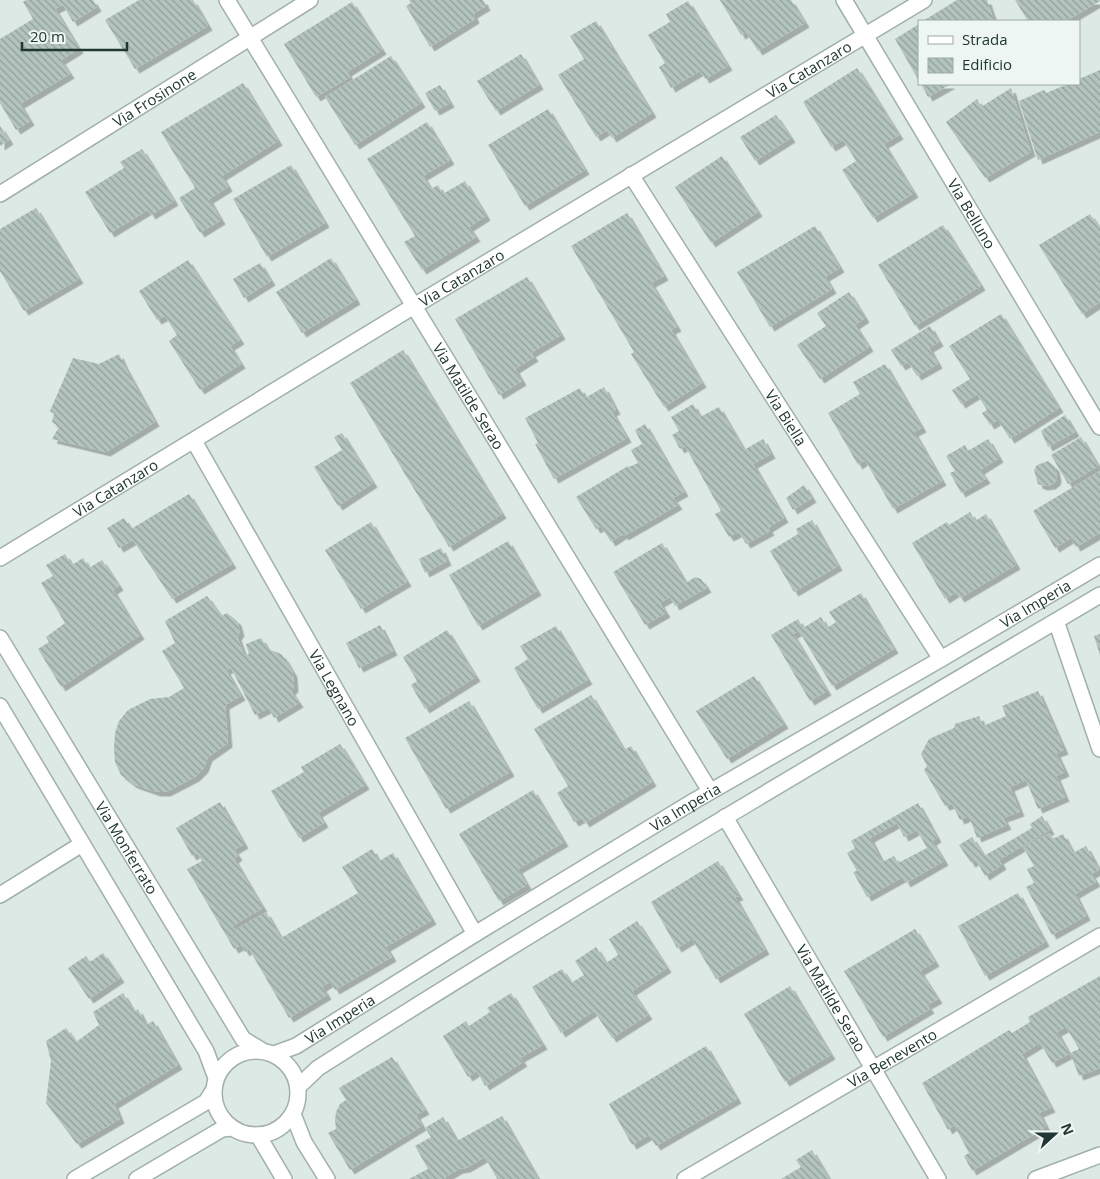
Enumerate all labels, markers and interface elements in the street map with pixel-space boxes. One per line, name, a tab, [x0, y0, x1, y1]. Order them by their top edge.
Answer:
scale bar	[22, 20, 128, 52]
legend	[918, 20, 1080, 85]
text: 20 m	[30, 26, 65, 46]
text: Strada	[962, 29, 1008, 49]
street label: Via Catanzaro	[762, 36, 855, 102]
text: Edificio	[962, 54, 1012, 74]
street label: Via Frosinone	[109, 64, 200, 131]
street label: Via Belluno	[943, 175, 1001, 252]
street label: Via Catanzaro	[415, 244, 508, 311]
street label: Via Matilde Serao	[429, 339, 509, 453]
street label: Via Biella	[761, 386, 812, 449]
street label: Via Catanzaro	[69, 454, 162, 521]
street label: Via Imperia	[996, 575, 1074, 632]
street label: Via Legnano	[305, 646, 364, 730]
street label: Via Imperia	[646, 778, 724, 836]
street label: Via Monferrato	[91, 797, 163, 898]
street label: Via Matilde Serao	[792, 941, 871, 1055]
street label: Via Imperia	[301, 989, 379, 1048]
street label: Via Benevento	[844, 1024, 940, 1092]
north arrow	[1030, 1109, 1080, 1159]
text: N	[1057, 1120, 1079, 1138]

